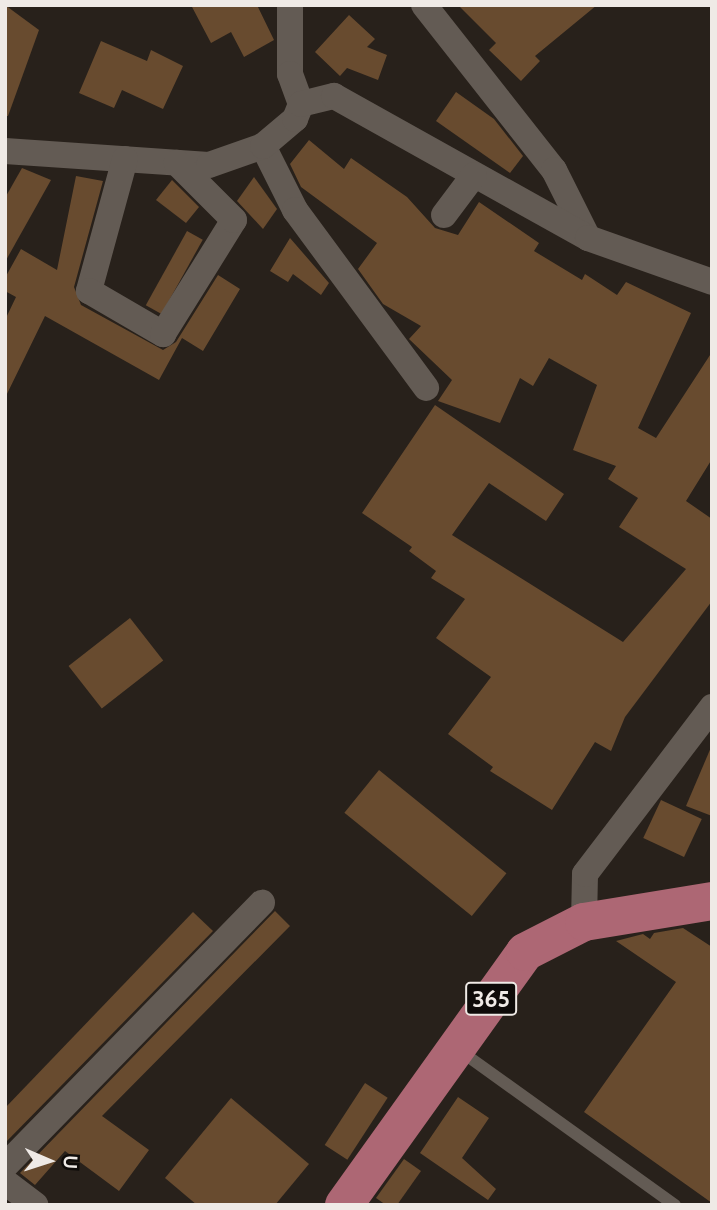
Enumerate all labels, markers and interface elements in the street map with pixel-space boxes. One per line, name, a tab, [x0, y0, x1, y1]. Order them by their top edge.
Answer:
road number: 365	[465, 980, 517, 1018]
north arrow	[14, 1126, 84, 1196]
text: U	[59, 1155, 82, 1170]

